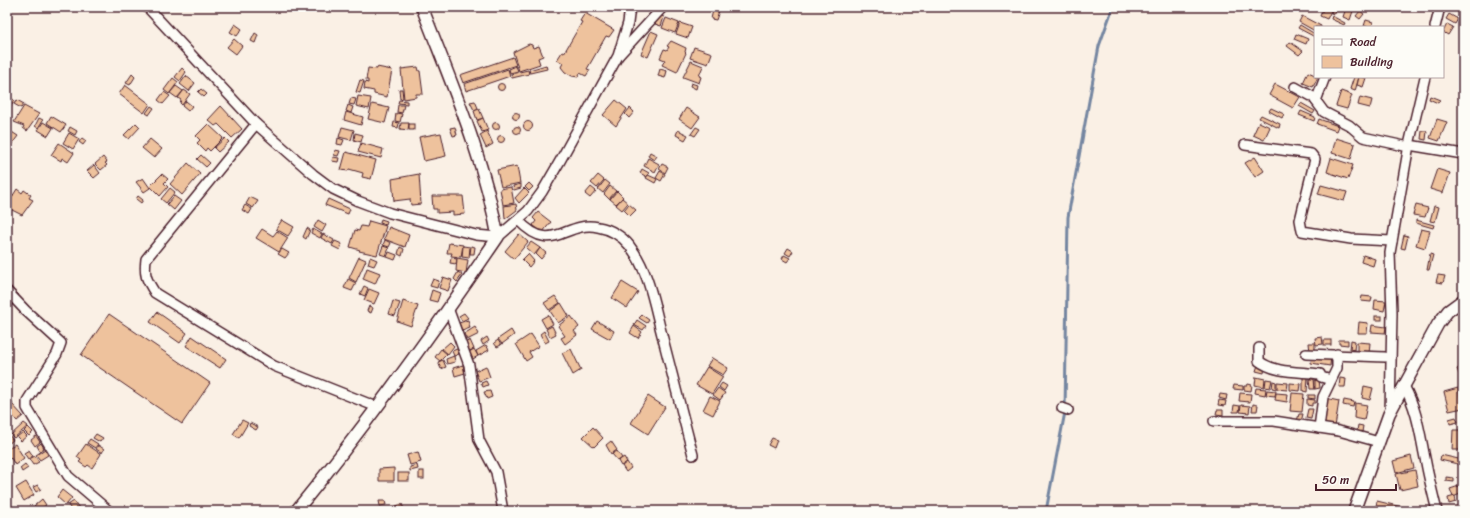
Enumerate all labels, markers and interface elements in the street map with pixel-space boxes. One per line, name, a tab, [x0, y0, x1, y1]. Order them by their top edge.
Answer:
legend	[1314, 26, 1444, 78]
text: Road	[1350, 31, 1377, 53]
text: Building	[1350, 51, 1393, 73]
scale bar	[1316, 466, 1396, 492]
text: 50 m	[1322, 469, 1349, 491]

